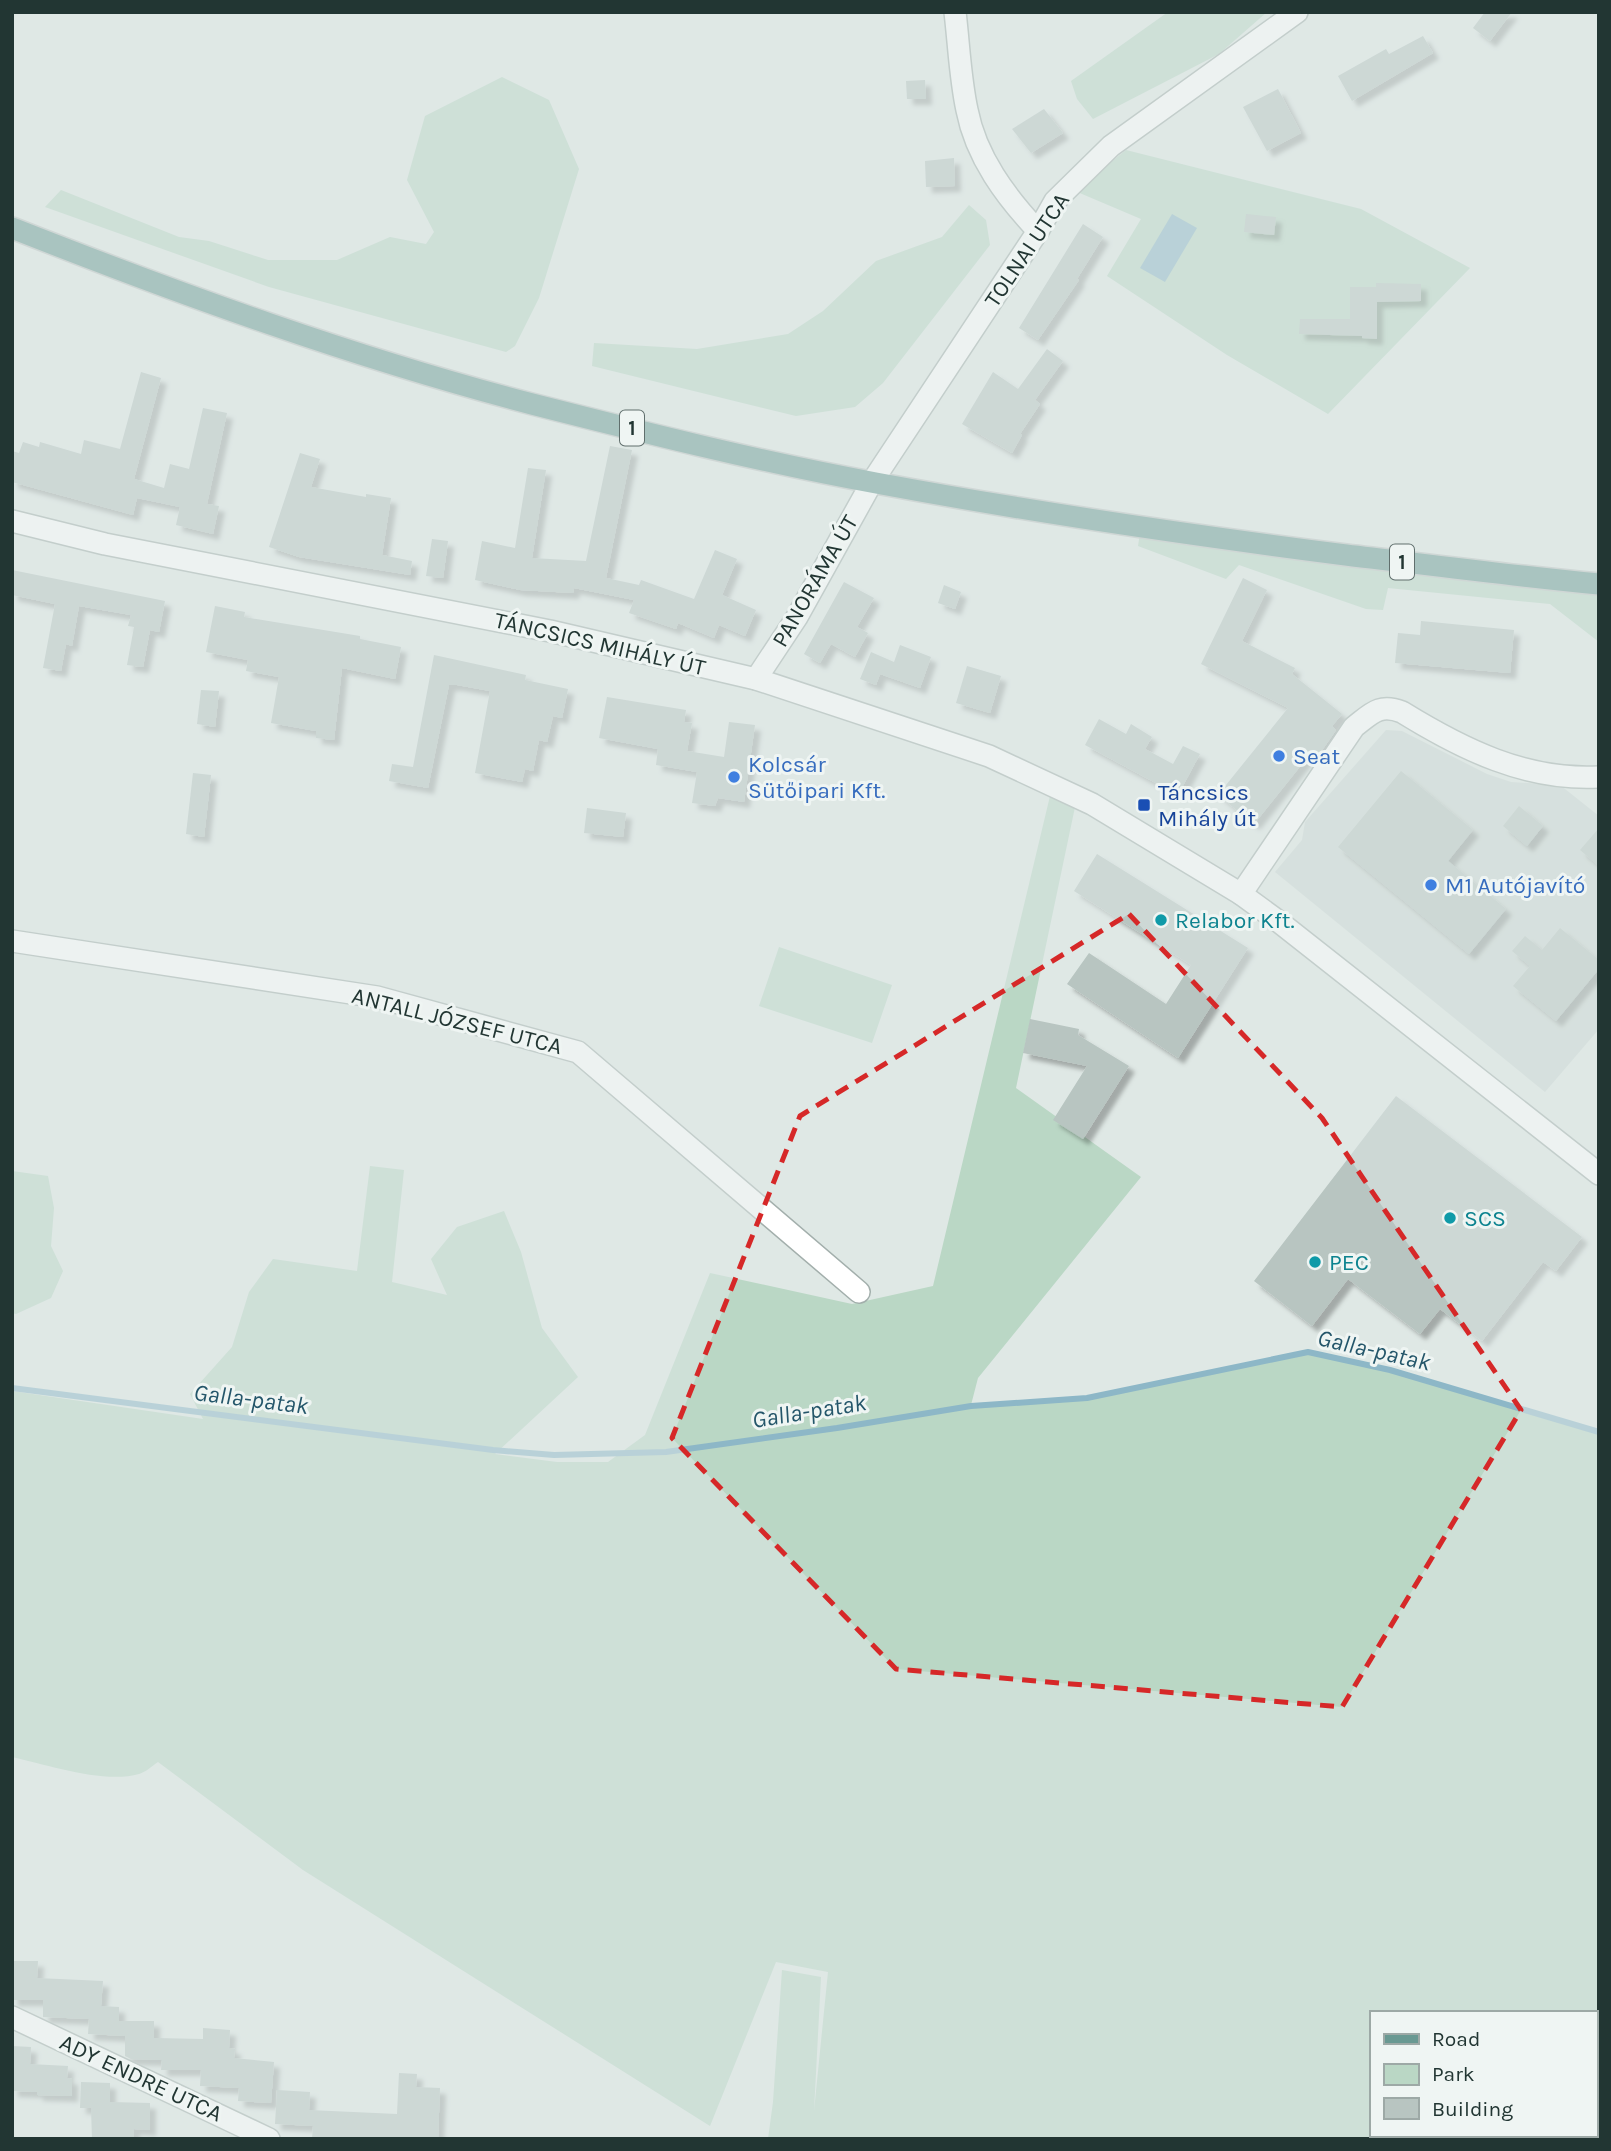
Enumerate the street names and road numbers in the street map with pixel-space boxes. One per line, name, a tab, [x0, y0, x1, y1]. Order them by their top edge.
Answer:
street label: TOLNAI UTCA	[979, 188, 1075, 312]
road number: 1	[620, 410, 644, 446]
street label: PANORÁMA ÚT	[766, 510, 864, 652]
road number: 1	[1390, 544, 1414, 580]
street label: TÁNCSICS MIHÁLY ÚT	[492, 607, 709, 682]
street label: ANTALL JÓZSEF UTCA	[349, 982, 565, 1060]
street label: ADY ENDRE UTCA	[56, 2029, 226, 2127]

